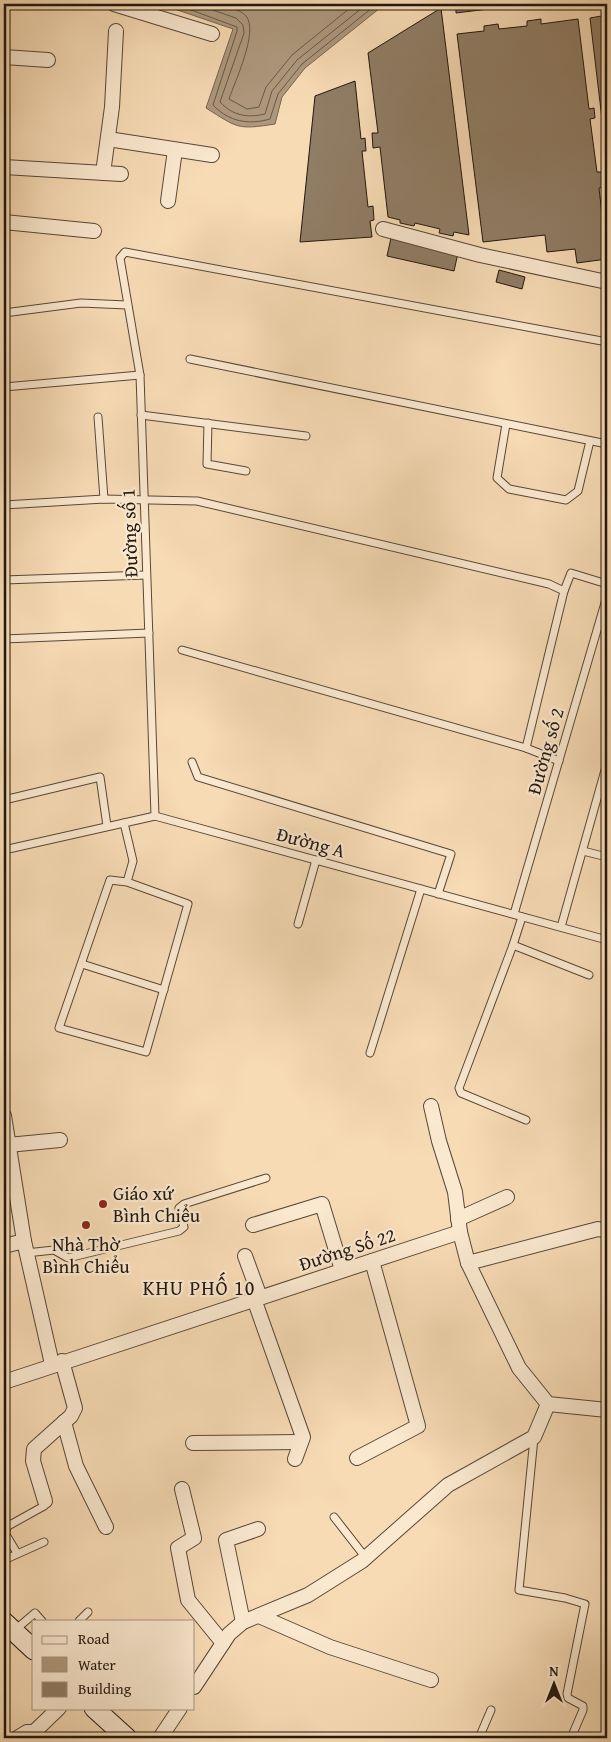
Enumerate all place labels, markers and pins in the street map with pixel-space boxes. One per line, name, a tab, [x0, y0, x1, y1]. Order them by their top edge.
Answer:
place label: Giáo xứ Bình Chiểu	[113, 1179, 201, 1229]
marker: Giáo xứ Bình Chiểu	[97, 1198, 109, 1210]
marker: Nhà Thờ Bình Chiểu	[80, 1219, 92, 1231]
place label: Nhà Thờ Bình Chiểu	[42, 1230, 130, 1280]

